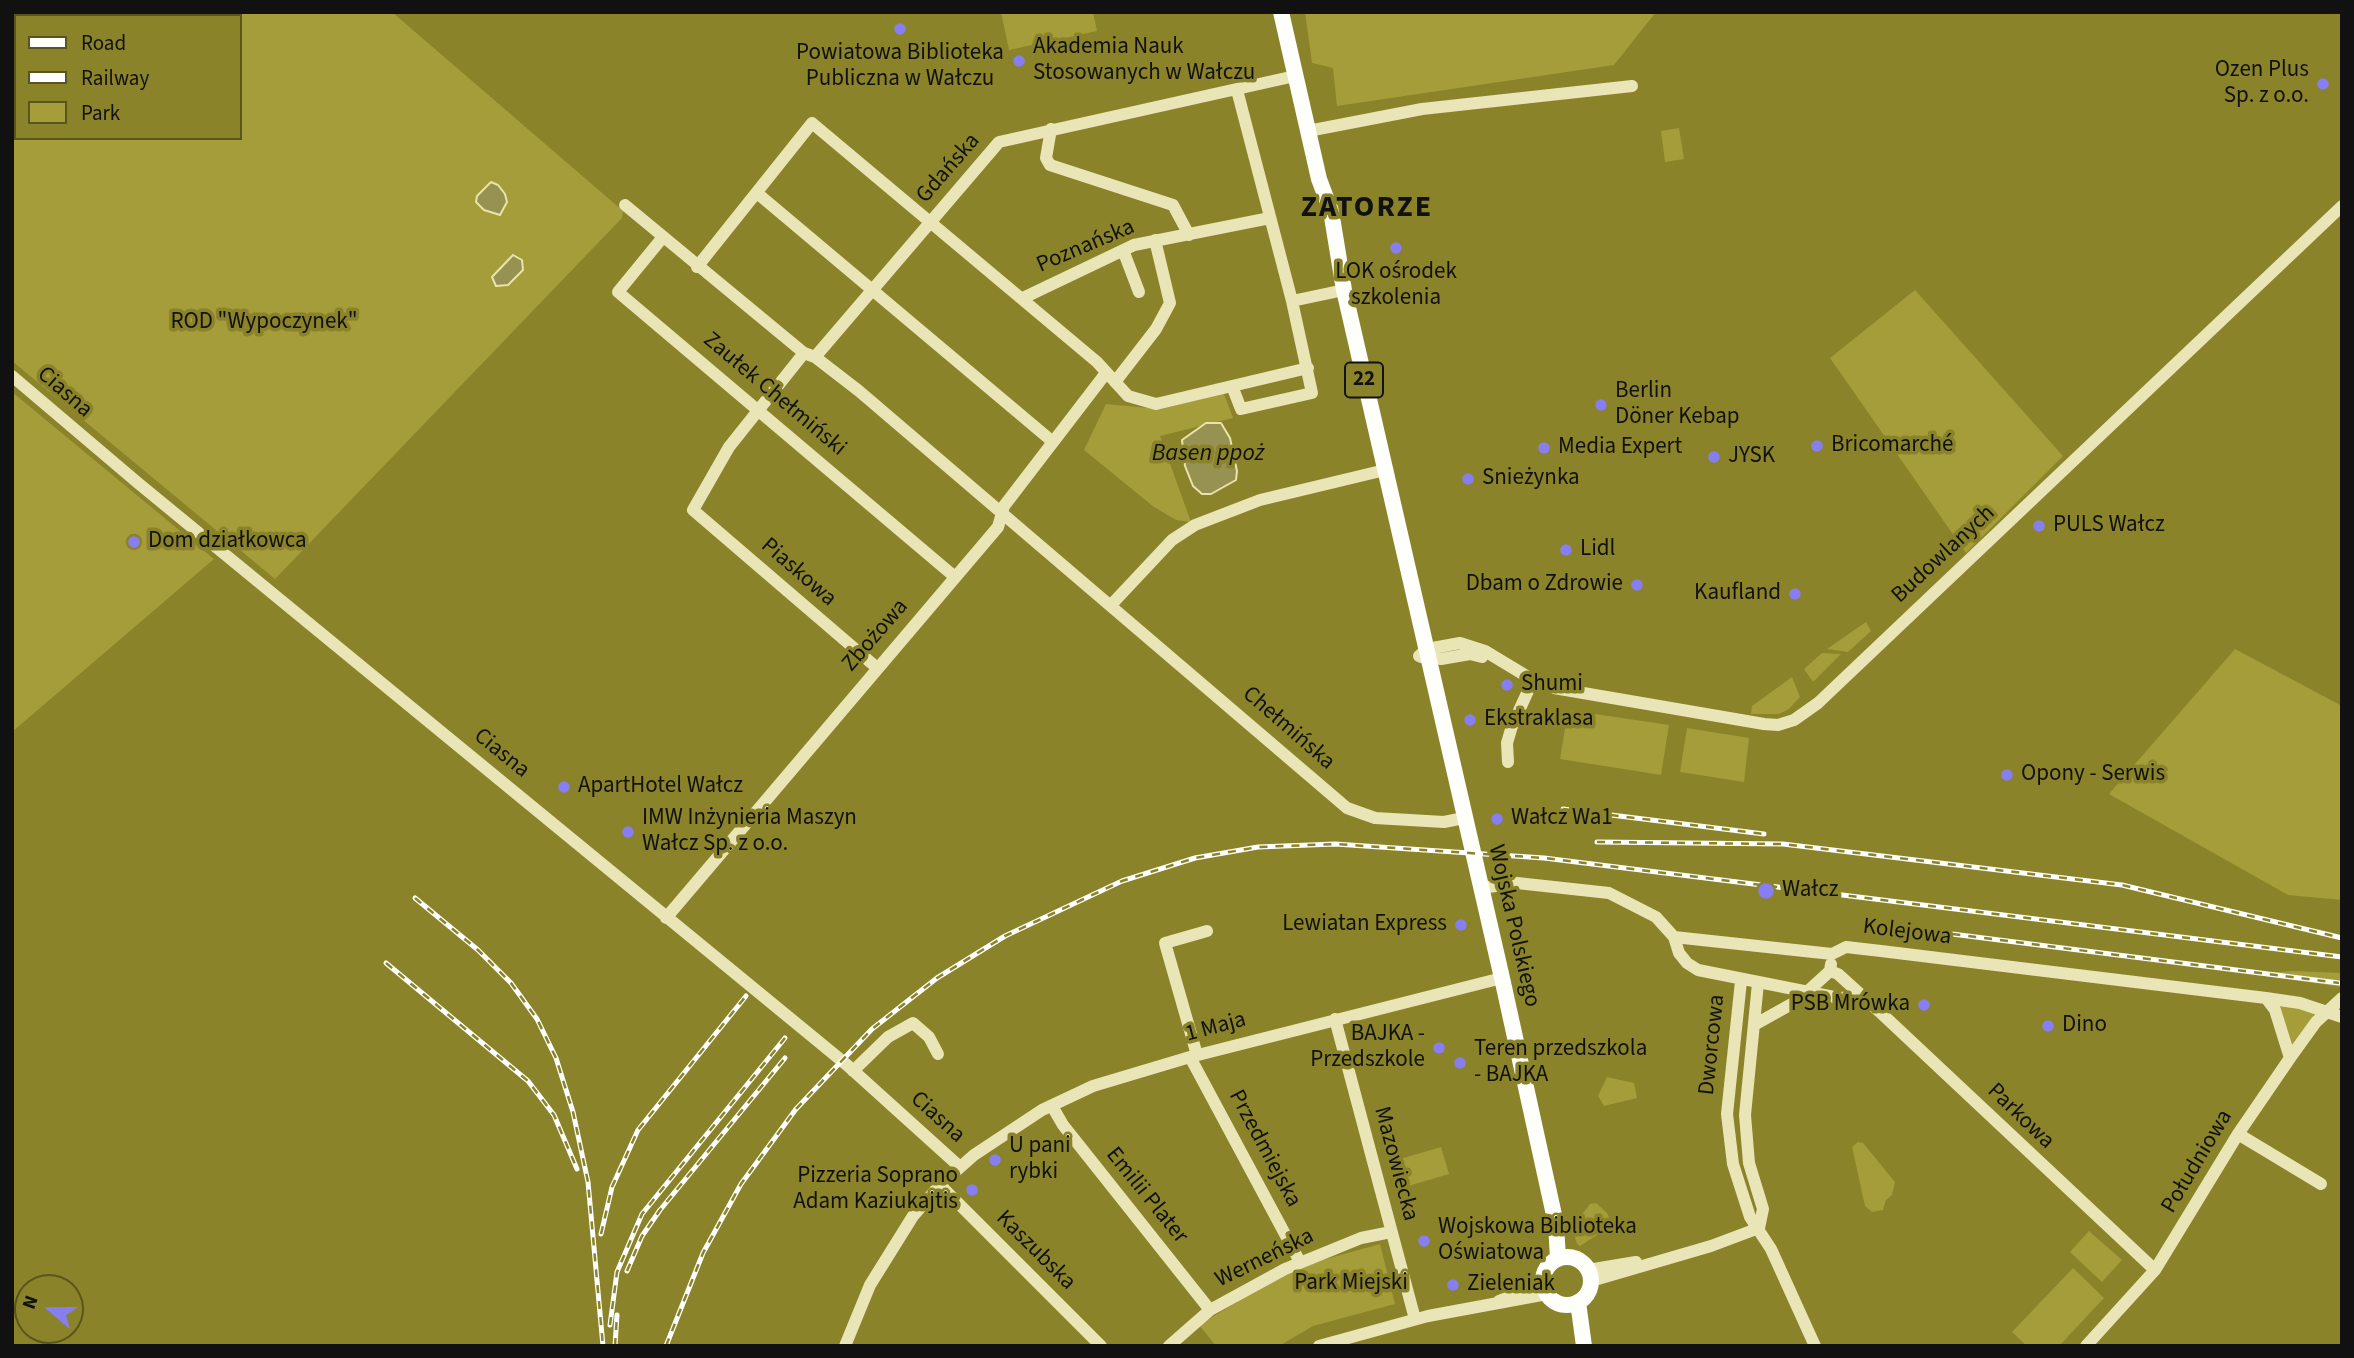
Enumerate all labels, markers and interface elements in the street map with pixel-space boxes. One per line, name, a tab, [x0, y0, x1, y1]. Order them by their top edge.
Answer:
legend	[14, 14, 242, 140]
marker: Powiatowa Biblioteka Publiczna w Wałczu	[892, 21, 908, 37]
text: Road	[81, 28, 126, 58]
place label: Akademia Nauk Stosowanych w Wałczu	[1033, 34, 1255, 88]
place label: Powiatowa Biblioteka Publiczna w Wałczu	[796, 40, 1004, 94]
marker: Akademia Nauk Stosowanych w Wałczu	[1011, 53, 1027, 69]
place label: Ozen Plus Sp. z o.o.	[2215, 57, 2309, 111]
text: Railway	[81, 63, 149, 93]
marker: Ozen Plus Sp. z o.o.	[2315, 76, 2331, 92]
text: Park	[81, 98, 120, 128]
street label: Gdańska	[911, 128, 987, 210]
district label: ZATORZE	[1302, 191, 1432, 227]
street label: Poznańska	[1033, 214, 1139, 280]
marker: LOK ośrodek szkolenia	[1388, 240, 1404, 256]
place label: LOK ośrodek szkolenia	[1335, 259, 1457, 313]
park label: ROD "Wypoczynek"	[170, 309, 358, 337]
street label: Zaułek Chełmiński	[697, 327, 851, 463]
street label: Ciasna	[31, 362, 97, 424]
road number: 22	[1345, 362, 1383, 398]
place label: Berlin Döner Kebap	[1615, 378, 1739, 432]
marker: Berlin Döner Kebap	[1593, 397, 1609, 413]
place label: Bricomarché	[1831, 432, 1953, 460]
place label: Media Expert	[1558, 434, 1682, 462]
marker: Bricomarché	[1809, 438, 1825, 454]
marker: Media Expert	[1536, 440, 1552, 456]
water label: Basen ppoż	[1152, 441, 1264, 469]
place label: JYSK	[1728, 443, 1775, 471]
marker: JYSK	[1706, 449, 1722, 465]
place label: Snieżynka	[1482, 465, 1580, 493]
marker: Snieżynka	[1460, 471, 1476, 487]
street label: Budowlanych	[1887, 500, 2001, 610]
place label: PULS Wałcz	[2053, 512, 2165, 540]
marker: PULS Wałcz	[2031, 518, 2047, 534]
place label: Dom działkowca	[148, 528, 307, 556]
street label: Piaskowa	[755, 533, 841, 613]
marker: Dom działkowca	[126, 534, 142, 550]
place label: Lidl	[1580, 536, 1615, 564]
marker: Lidl	[1558, 542, 1574, 558]
place label: Dbam o Zdrowie	[1466, 571, 1623, 599]
marker: Dbam o Zdrowie	[1629, 577, 1645, 593]
place label: Kaufland	[1694, 580, 1781, 608]
marker: Kaufland	[1787, 586, 1803, 602]
street label: Zbożowa	[837, 594, 915, 678]
place label: Shumi	[1521, 671, 1583, 699]
marker: Shumi	[1499, 677, 1515, 693]
street label: Chełmińska	[1236, 681, 1340, 777]
place label: Ekstraklasa	[1484, 706, 1594, 734]
marker: Ekstraklasa	[1462, 712, 1478, 728]
street label: Ciasna	[467, 723, 535, 785]
place label: Opony - Serwis	[2021, 761, 2165, 789]
marker: Opony - Serwis	[1999, 767, 2015, 783]
place label: ApartHotel Wałcz	[578, 773, 743, 801]
marker: ApartHotel Wałcz	[556, 779, 572, 795]
place label: IMW Inżynieria Maszyn Wałcz Sp. z o.o.	[642, 805, 857, 859]
place label: Wałcz Wa1	[1511, 805, 1613, 833]
marker: Wałcz Wa1	[1489, 811, 1505, 827]
marker: IMW Inżynieria Maszyn Wałcz Sp. z o.o.	[620, 824, 636, 840]
street label: Wojska Polskiego	[1481, 842, 1545, 1010]
place label: Wałcz	[1782, 877, 1838, 905]
marker: Wałcz	[1756, 881, 1776, 901]
place label: Lewiatan Express	[1282, 911, 1447, 939]
street label: Kolejowa	[1861, 914, 1953, 952]
marker: Lewiatan Express	[1453, 917, 1469, 933]
place label: PSB Mrówka	[1791, 991, 1910, 1019]
street label: Dworcowa	[1694, 993, 1732, 1097]
marker: PSB Mrówka	[1916, 997, 1932, 1013]
street label: 1 Maja	[1183, 1007, 1249, 1049]
place label: Dino	[2062, 1012, 2107, 1040]
marker: Dino	[2040, 1018, 2056, 1034]
place label: BAJKA - Przedszkole	[1310, 1021, 1425, 1075]
place label: Teren przedszkola - BAJKA	[1474, 1036, 1647, 1090]
marker: BAJKA - Przedszkole	[1431, 1040, 1447, 1056]
marker: Teren przedszkola - BAJKA	[1452, 1055, 1468, 1071]
street label: Parkowa	[1981, 1078, 2059, 1156]
street label: Ciasna	[904, 1086, 970, 1150]
street label: Przedmiejska	[1222, 1086, 1306, 1212]
street label: Mazowiecka	[1367, 1104, 1423, 1224]
street label: Południowa	[2156, 1105, 2240, 1219]
place label: U pani rybki	[1009, 1133, 1071, 1187]
street label: Emilii Plater	[1099, 1142, 1193, 1250]
marker: U pani rybki	[987, 1152, 1003, 1168]
place label: Pizzeria Soprano Adam Kaziukajtis	[793, 1163, 958, 1217]
marker: Pizzeria Soprano Adam Kaziukajtis	[964, 1182, 980, 1198]
street label: Kaszubska	[989, 1205, 1081, 1297]
place label: Wojskowa Biblioteka Oświatowa	[1438, 1214, 1637, 1268]
street label: Werneńska	[1211, 1223, 1319, 1295]
marker: Wojskowa Biblioteka Oświatowa	[1416, 1233, 1432, 1249]
park label: Park Miejski	[1294, 1270, 1408, 1298]
place label: Zieleniak	[1467, 1271, 1555, 1299]
north arrow	[14, 1274, 84, 1344]
marker: Zieleniak	[1445, 1277, 1461, 1293]
text: N	[16, 1292, 46, 1313]

